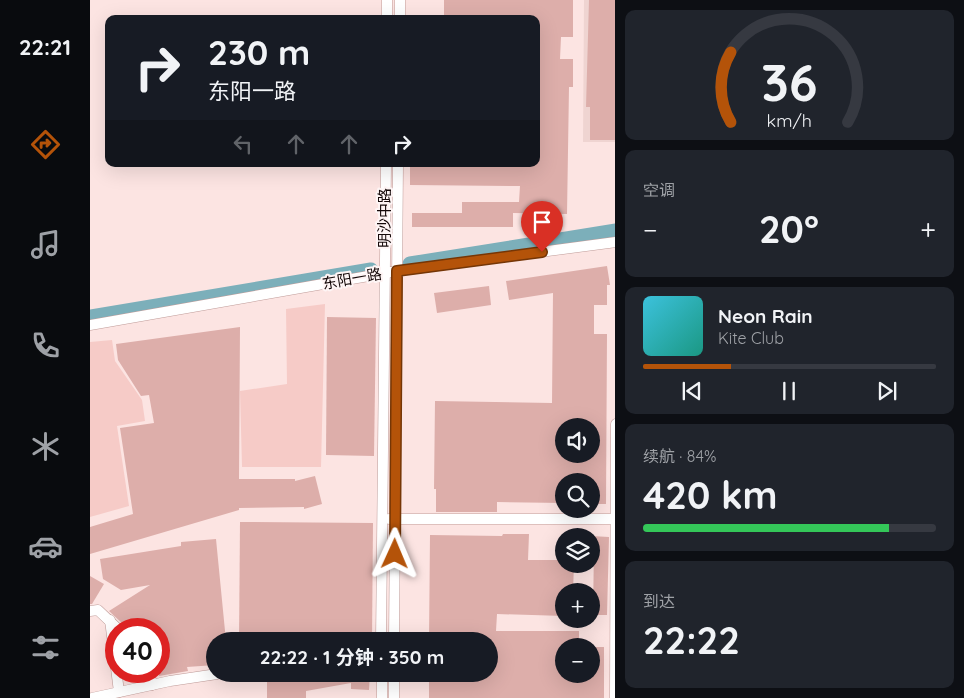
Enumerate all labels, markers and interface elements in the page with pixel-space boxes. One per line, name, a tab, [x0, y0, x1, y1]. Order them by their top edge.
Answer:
text: 230 m	[208, 30, 310, 74]
text: 22:21	[19, 33, 71, 61]
icon: right	[125, 35, 190, 100]
text: 36	[761, 49, 818, 114]
text: 东阳一路	[208, 77, 296, 105]
text: km/h	[767, 109, 812, 131]
icon: directions	[28, 127, 63, 162]
icon: left	[229, 130, 257, 158]
icon: ahead	[282, 130, 310, 158]
icon: ahead	[335, 130, 363, 158]
icon: right	[388, 130, 416, 158]
text: 空调	[643, 180, 675, 200]
street label: 明沙中路	[375, 188, 394, 248]
pin	[521, 201, 563, 252]
text: 20°	[759, 205, 819, 253]
icon: arrive	[528, 208, 556, 236]
text: −	[643, 212, 658, 247]
text: +	[920, 212, 936, 247]
icon: music	[28, 227, 63, 262]
street label: 东阳一路	[321, 264, 383, 293]
text: Neon Rain	[718, 304, 813, 328]
icon: phone	[28, 328, 63, 363]
text: Kite Club	[718, 328, 784, 348]
icon: previous	[678, 377, 706, 405]
icon: pause	[775, 377, 803, 405]
icon: next	[873, 377, 901, 405]
map controls	[555, 418, 600, 683]
button: sound	[555, 418, 600, 463]
icon: climate	[28, 429, 63, 464]
text: 续航 · 84%	[643, 446, 716, 466]
text: 420 km	[643, 471, 778, 519]
button: search	[555, 473, 600, 518]
position arrow	[368, 527, 420, 579]
button: layers	[555, 528, 600, 573]
icon: car	[28, 529, 63, 564]
button: +	[555, 583, 600, 628]
text: 到达	[643, 591, 675, 611]
text: 22:22	[643, 616, 740, 664]
speed limit sign: 40	[105, 618, 170, 683]
icon: filters	[28, 630, 63, 665]
button: −	[555, 638, 600, 683]
text: 22:22 · 1 分钟 · 350 m	[260, 645, 444, 669]

